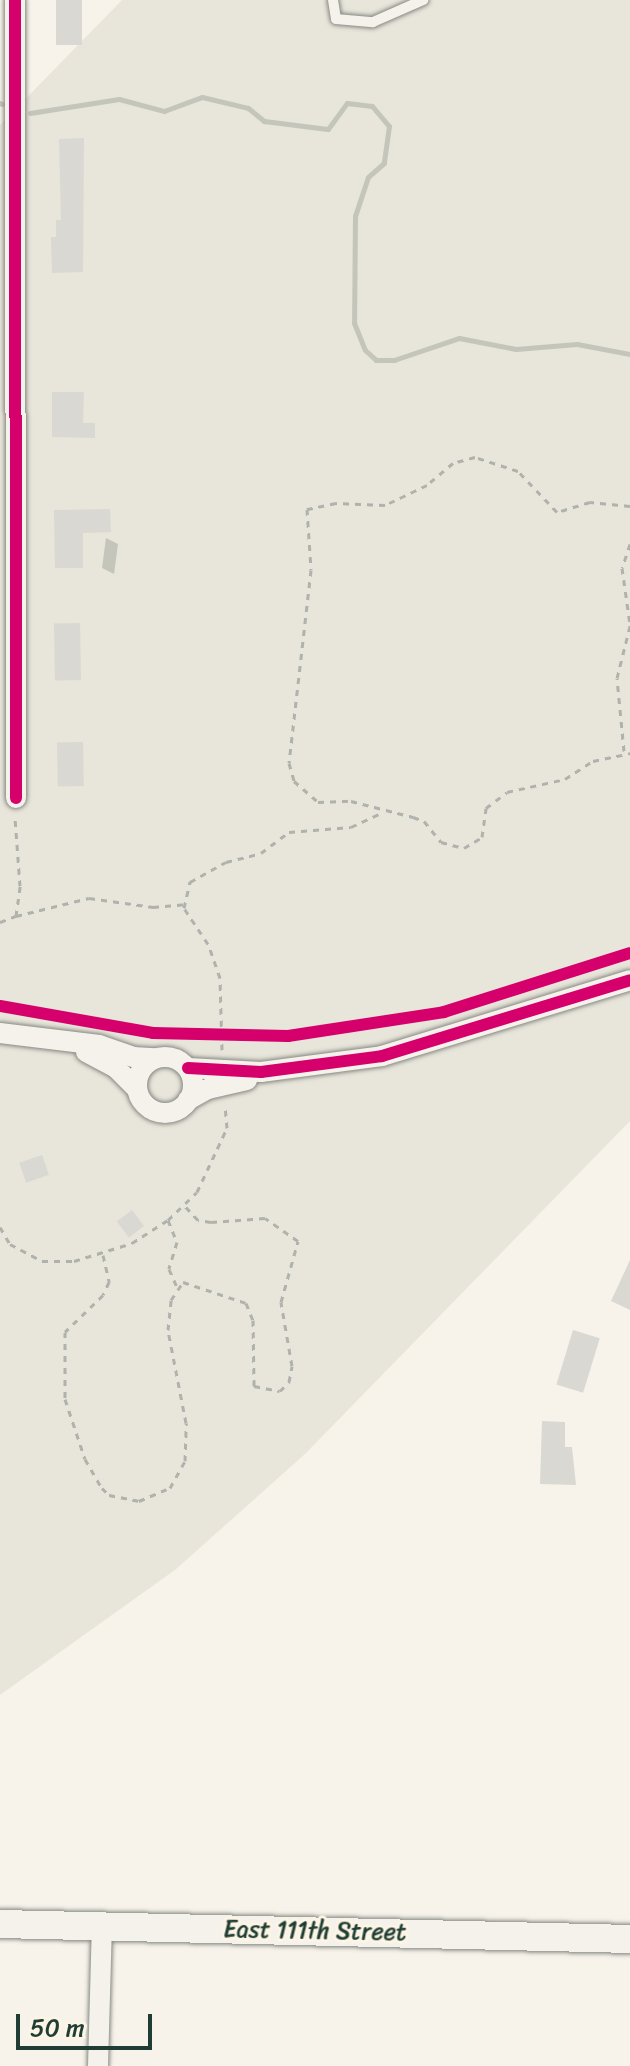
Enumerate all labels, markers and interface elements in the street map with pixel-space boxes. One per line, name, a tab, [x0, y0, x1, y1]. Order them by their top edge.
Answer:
street label: East 111th Street	[223, 1915, 407, 1947]
scale bar	[20, 1998, 156, 2048]
text: 50 m	[30, 2007, 85, 2049]

